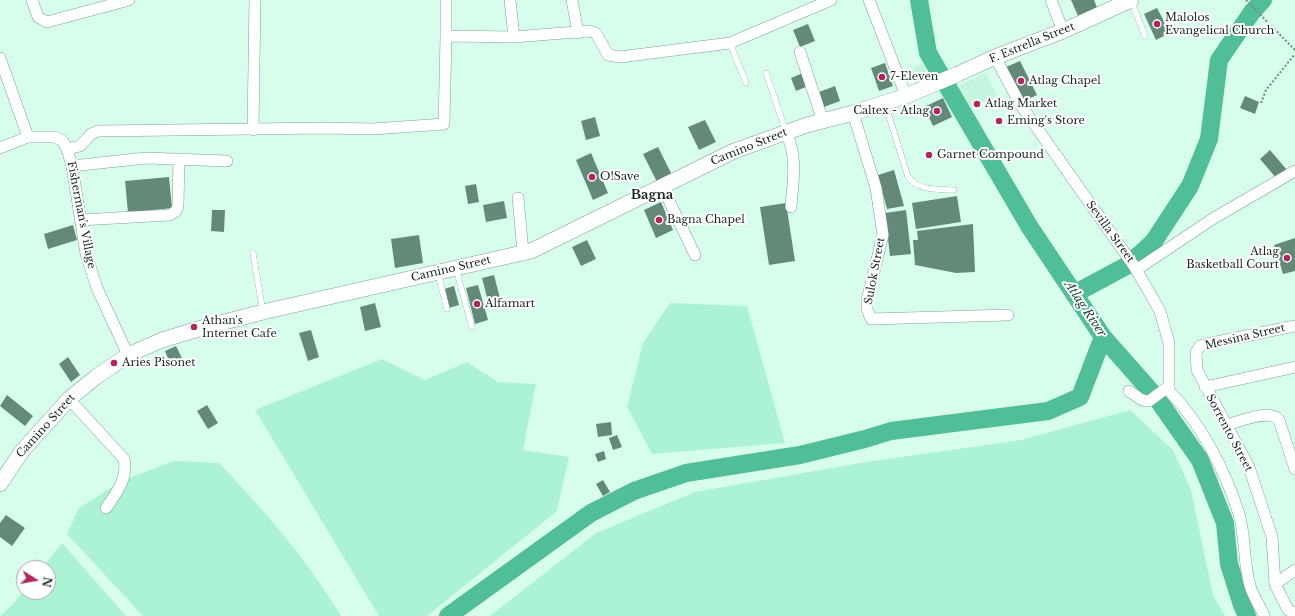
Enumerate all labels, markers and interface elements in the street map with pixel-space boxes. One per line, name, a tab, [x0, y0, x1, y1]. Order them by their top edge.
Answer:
place label: Malolos Evangelical Church	[1165, 11, 1274, 37]
marker: Malolos Evangelical Church	[1152, 19, 1162, 29]
street label: F. Estrella Street	[987, 20, 1077, 66]
place label: 7-Eleven	[890, 70, 938, 84]
marker: 7-Eleven	[877, 72, 887, 82]
place label: Atlag Chapel	[1029, 74, 1101, 88]
marker: Atlag Chapel	[1016, 76, 1026, 86]
place label: Atlag Market	[985, 97, 1057, 111]
marker: Atlag Market	[972, 99, 982, 109]
place label: Caltex - Atlag	[853, 104, 929, 118]
marker: Caltex - Atlag	[932, 106, 942, 116]
place label: Eming's Store	[1007, 114, 1085, 128]
marker: Eming's Store	[994, 116, 1004, 126]
street label: Camino Street	[709, 126, 789, 168]
place label: Garnet Compound	[937, 148, 1044, 162]
marker: Garnet Compound	[924, 150, 934, 160]
street label: Fisherman's Village	[64, 160, 98, 270]
place label: O!Save	[600, 170, 640, 184]
marker: O!Save	[587, 172, 597, 182]
district label: Bagna	[631, 187, 673, 203]
street label: Sevilla Street	[1083, 199, 1137, 265]
place label: Bagna Chapel	[667, 213, 745, 227]
marker: Bagna Chapel	[654, 215, 664, 225]
street label: Sulok Street	[862, 236, 888, 306]
place label: Atlag Basketball Court	[1186, 245, 1279, 271]
street label: Camino Street	[410, 253, 492, 285]
marker: Atlag Basketball Court	[1282, 253, 1292, 263]
water label: Atlag River	[1061, 278, 1109, 340]
place label: Alfamart	[485, 297, 535, 311]
marker: Alfamart	[472, 299, 482, 309]
place label: Athan's Internet Cafe	[202, 314, 277, 340]
street label: Messina Street	[1204, 321, 1286, 353]
marker: Athan's Internet Cafe	[189, 322, 199, 332]
place label: Aries Pisonet	[122, 356, 195, 370]
marker: Aries Pisonet	[109, 358, 119, 368]
street label: Camino Street	[14, 391, 78, 461]
street label: Sorrento Street	[1203, 392, 1255, 474]
north arrow	[16, 560, 56, 600]
text: N	[39, 576, 55, 589]

